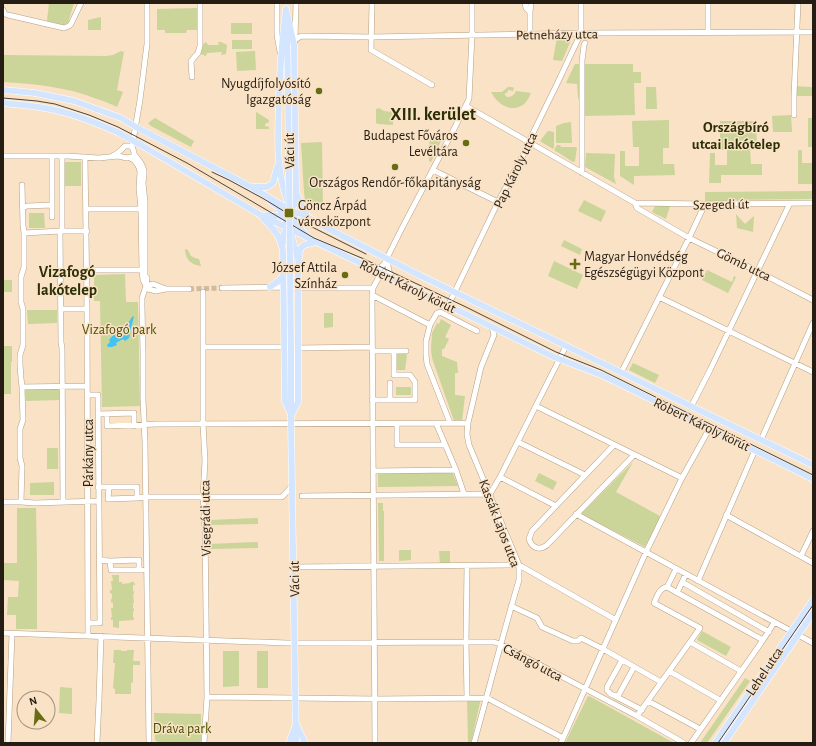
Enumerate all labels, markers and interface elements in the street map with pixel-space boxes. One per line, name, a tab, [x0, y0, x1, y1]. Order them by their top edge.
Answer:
street label: Petneházy utca	[516, 27, 599, 43]
place label: Nyugdíjfolyósító Igazgatóság	[221, 77, 311, 107]
marker: Nyugdíjfolyósító Igazgatóság	[314, 86, 324, 96]
district label: XIII. kerület	[390, 106, 476, 124]
district label: Országbíró utcai lakótelep	[692, 120, 780, 152]
place label: Budapest Főváros Levéltára	[363, 129, 459, 159]
street label: Pap Károly utca	[491, 130, 541, 211]
street label: Váci út	[283, 132, 297, 169]
marker: Budapest Főváros Levéltára	[461, 138, 471, 148]
marker: Országos Rendőr-főkapitányság	[390, 162, 400, 172]
place label: Országos Rendőr-főkapitányság	[309, 176, 481, 190]
place label: Göncz Árpád városközpont	[298, 196, 371, 229]
street label: Szegedi út	[693, 198, 750, 212]
marker: Göncz Árpád városközpont	[283, 207, 295, 219]
street label: Gömb utca	[714, 246, 773, 284]
place label: Magyar Honvédség Egészségügyi Központ	[584, 250, 704, 280]
street label: Róbert Károly körút	[357, 258, 458, 316]
marker: Magyar Honvédség Egészségügyi Központ	[569, 258, 581, 270]
place label: József Attila Színház	[272, 261, 338, 291]
district label: Vizafogó lakótelep	[37, 264, 97, 298]
marker: József Attila Színház	[340, 270, 350, 280]
park label: Vizafogó park	[82, 323, 157, 337]
street label: Róbert Károly körút	[651, 396, 752, 454]
street label: Párkány utca	[82, 418, 96, 487]
street label: Kassák Lajos utca	[476, 477, 522, 570]
street label: Visegrádi utca	[198, 479, 214, 556]
street label: Váci út	[288, 560, 302, 597]
street label: Csángó utca	[500, 641, 565, 685]
street label: Lehel utca	[744, 645, 786, 698]
north arrow	[16, 690, 56, 730]
text: N	[28, 695, 38, 707]
park label: Dráva park	[153, 722, 212, 736]

